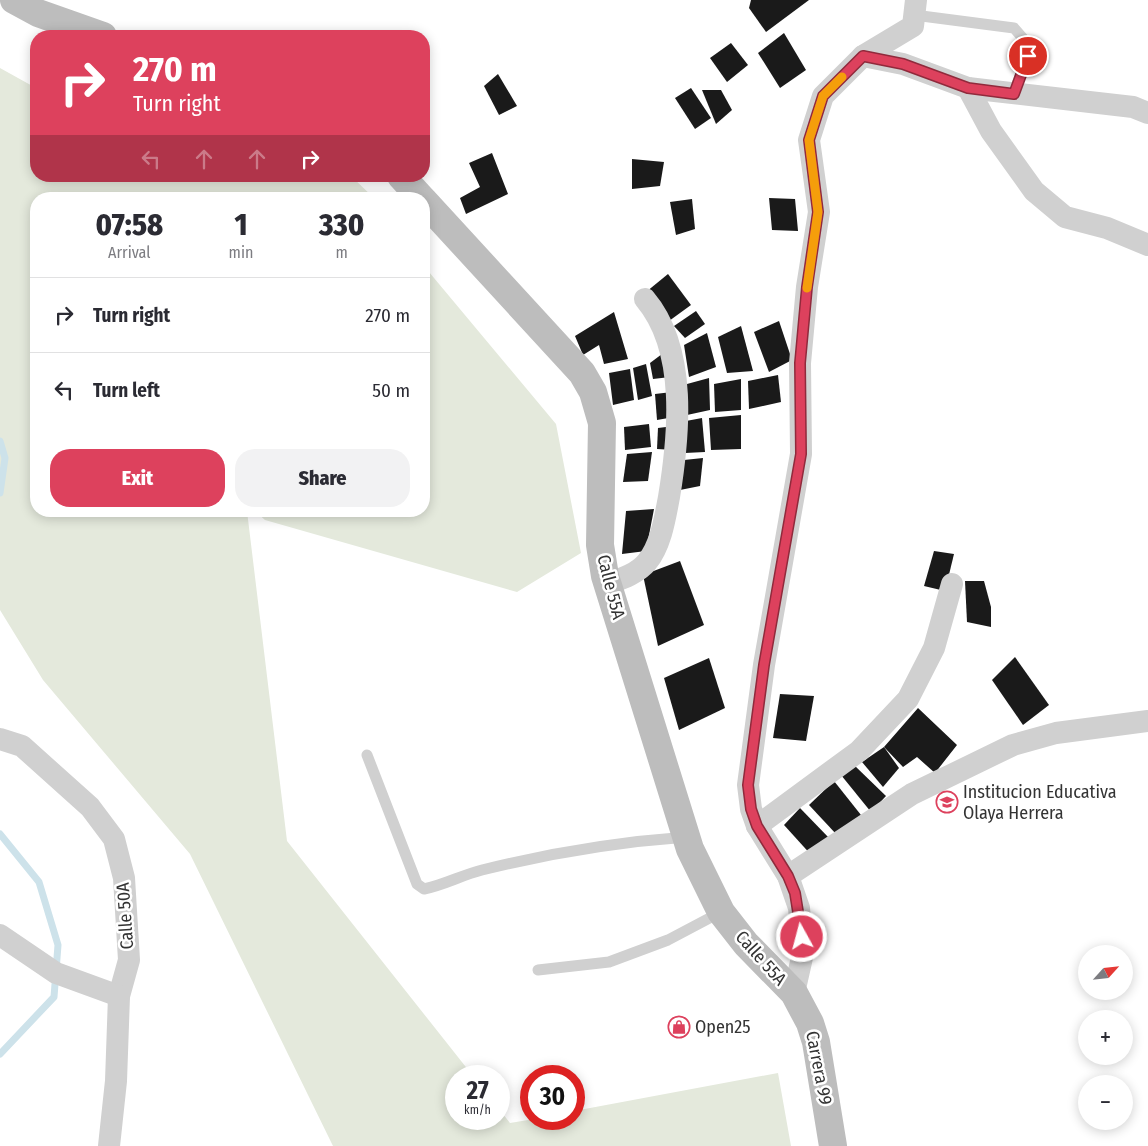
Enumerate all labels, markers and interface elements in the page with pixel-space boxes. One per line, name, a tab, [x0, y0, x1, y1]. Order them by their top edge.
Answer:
pin	[1007, 35, 1049, 77]
icon: arrive	[1014, 42, 1042, 70]
text: 270 m	[133, 48, 217, 90]
icon: right	[50, 50, 115, 115]
text: Turn right	[133, 90, 221, 117]
icon: left	[137, 145, 165, 173]
icon: ahead	[190, 145, 218, 173]
icon: ahead	[243, 145, 271, 173]
icon: right	[296, 145, 324, 173]
text: 07:58	[96, 207, 163, 243]
text: 1	[235, 207, 248, 243]
text: 330	[319, 207, 364, 243]
text: Arrival	[108, 243, 151, 262]
text: min	[229, 243, 253, 262]
text: m	[336, 243, 348, 262]
icon: right	[50, 301, 78, 329]
text: Turn right	[93, 304, 170, 327]
text: 270 m	[365, 304, 410, 327]
icon: left	[50, 376, 78, 404]
text: Turn left	[93, 379, 160, 402]
text: 50 m	[372, 379, 410, 402]
button: Exit	[50, 449, 225, 507]
button: Share	[235, 449, 410, 507]
street label: Calle 55A	[592, 552, 630, 622]
place label: Institucion Educativa Olaya Herrera	[963, 781, 1117, 824]
school or university icon: Institucion Educativa Olaya Herrera	[935, 790, 959, 814]
street label: Calle 50A	[112, 881, 138, 950]
position arrow	[775, 910, 827, 962]
street label: Calle 55A	[731, 926, 792, 990]
north arrow	[1078, 945, 1132, 1000]
map controls	[1078, 945, 1133, 1130]
button: +	[1078, 1010, 1133, 1065]
shop icon: Open25	[667, 1015, 691, 1039]
place label: Open25	[695, 1016, 750, 1038]
street label: Carrera 99	[801, 1029, 837, 1107]
speed limit sign: 30	[520, 1065, 585, 1130]
button: −	[1078, 1075, 1133, 1130]
text: 27	[466, 1076, 489, 1106]
text: km/h	[464, 1103, 491, 1117]

